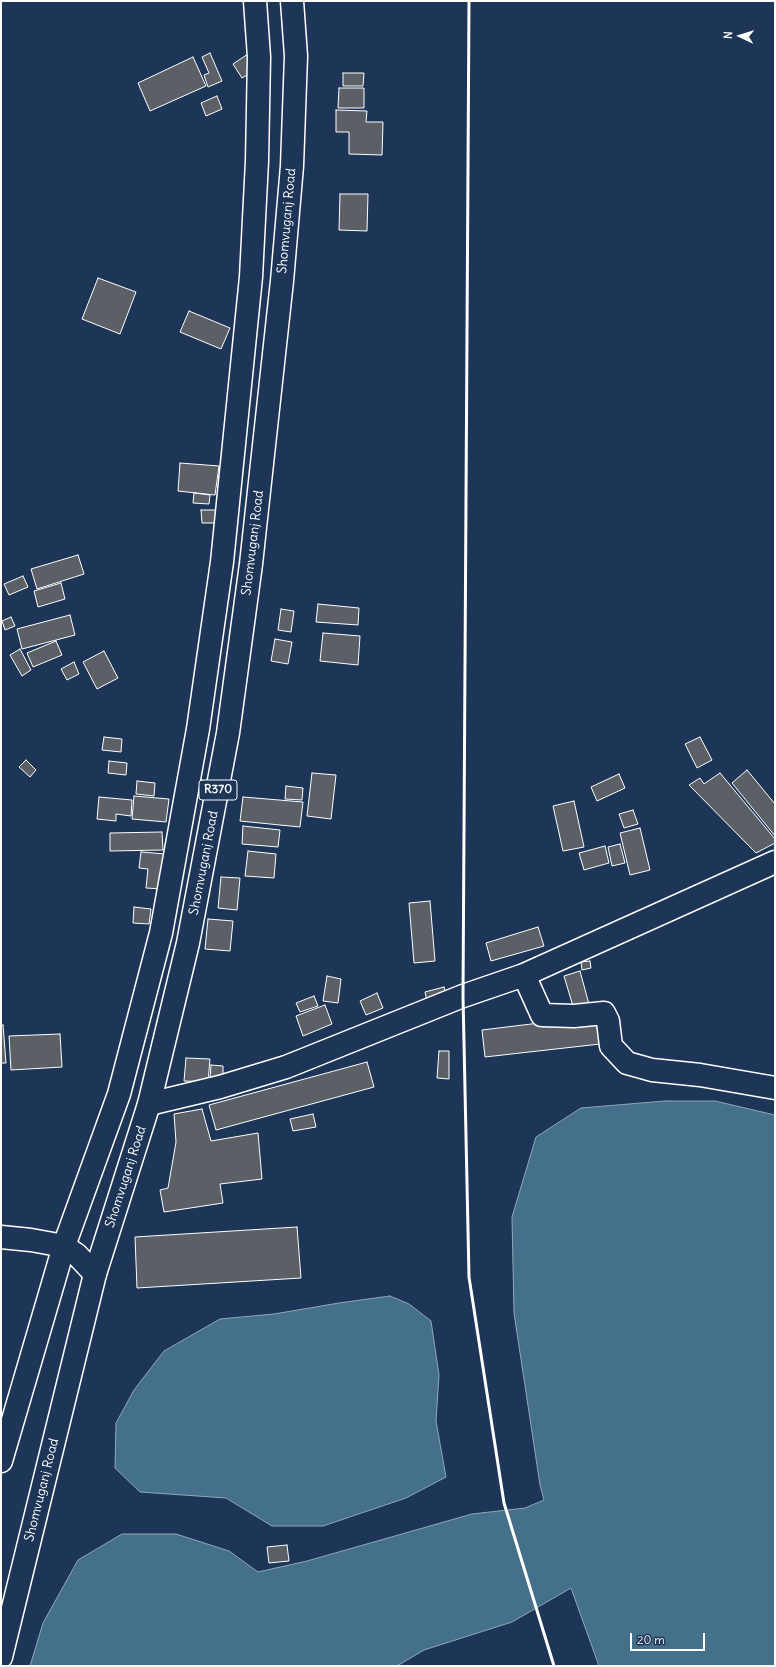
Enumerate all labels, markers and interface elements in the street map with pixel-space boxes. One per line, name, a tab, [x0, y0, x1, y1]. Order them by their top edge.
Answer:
north arrow	[720, 16, 760, 56]
text: N	[721, 31, 735, 39]
street label: Shomvuganj Road	[275, 168, 299, 274]
street label: Shomvuganj Road	[239, 490, 267, 596]
road number: R370	[199, 780, 237, 800]
street label: Shomvuganj Road	[186, 810, 222, 916]
street label: Shomvuganj Road	[102, 1124, 150, 1230]
street label: Shomvuganj Road	[22, 1437, 62, 1543]
scale bar	[632, 1625, 707, 1651]
text: 20 m	[637, 1632, 665, 1647]

